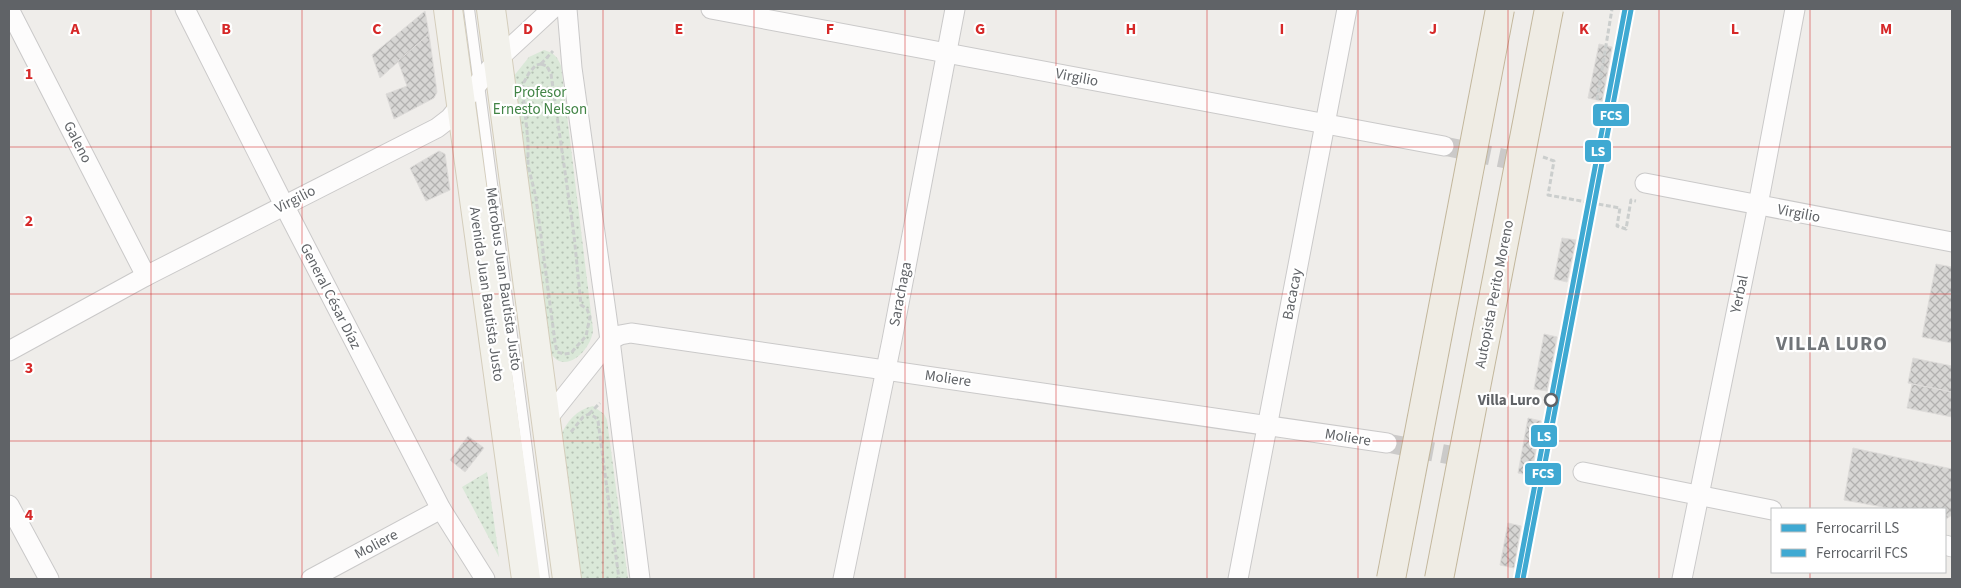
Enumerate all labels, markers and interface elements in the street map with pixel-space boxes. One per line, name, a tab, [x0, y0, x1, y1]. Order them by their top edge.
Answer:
text: A	[69, 18, 80, 40]
text: B	[221, 18, 231, 40]
text: C	[372, 18, 382, 40]
text: D	[523, 18, 533, 40]
text: E	[675, 18, 683, 40]
text: F	[826, 18, 834, 40]
text: G	[975, 18, 985, 40]
text: H	[1126, 18, 1136, 40]
text: I	[1280, 18, 1284, 40]
text: J	[1429, 18, 1437, 40]
text: K	[1579, 18, 1589, 40]
text: L	[1731, 18, 1739, 40]
text: M	[1880, 18, 1892, 40]
text: 1	[25, 63, 33, 85]
street label: Virgilio	[1054, 63, 1100, 92]
park label: Profesor Ernesto Nelson	[493, 82, 587, 120]
line badge: FCS	[1592, 103, 1630, 127]
text: FCS	[1600, 106, 1623, 126]
street label: Galeno	[58, 118, 97, 167]
line badge: LS	[1584, 139, 1612, 163]
text: LS	[1591, 142, 1606, 162]
street label: Virgilio	[271, 180, 319, 219]
street label: Metrobus Juan Bautista Justo	[480, 186, 527, 372]
street label: Virgilio	[1776, 199, 1822, 228]
street label: Avenida Juan Bautista Justo	[464, 205, 509, 383]
text: 2	[25, 210, 33, 232]
street label: Autopista Perito Moreno	[1470, 218, 1519, 370]
street label: General César Díaz	[295, 240, 366, 353]
street label: Sarachaga	[884, 260, 917, 328]
street label: Bacacay	[1277, 267, 1308, 322]
street label: Yerbal	[1725, 273, 1754, 316]
district label: VILLA LURO	[1775, 330, 1888, 358]
text: 3	[25, 357, 33, 379]
street label: Moliere	[923, 365, 972, 392]
place label: Villa Luro	[1477, 390, 1540, 411]
marker: Villa Luro	[1544, 393, 1558, 407]
street label: Moliere	[1323, 423, 1373, 452]
line badge: LS	[1530, 424, 1558, 448]
text: LS	[1537, 427, 1552, 447]
line badge: FCS	[1524, 462, 1562, 486]
text: FCS	[1532, 464, 1555, 484]
text: 4	[25, 504, 34, 526]
legend	[1771, 508, 1946, 573]
text: Ferrocarril LS	[1816, 518, 1899, 539]
street label: Moliere	[351, 524, 402, 565]
text: Ferrocarril FCS	[1816, 543, 1908, 564]

